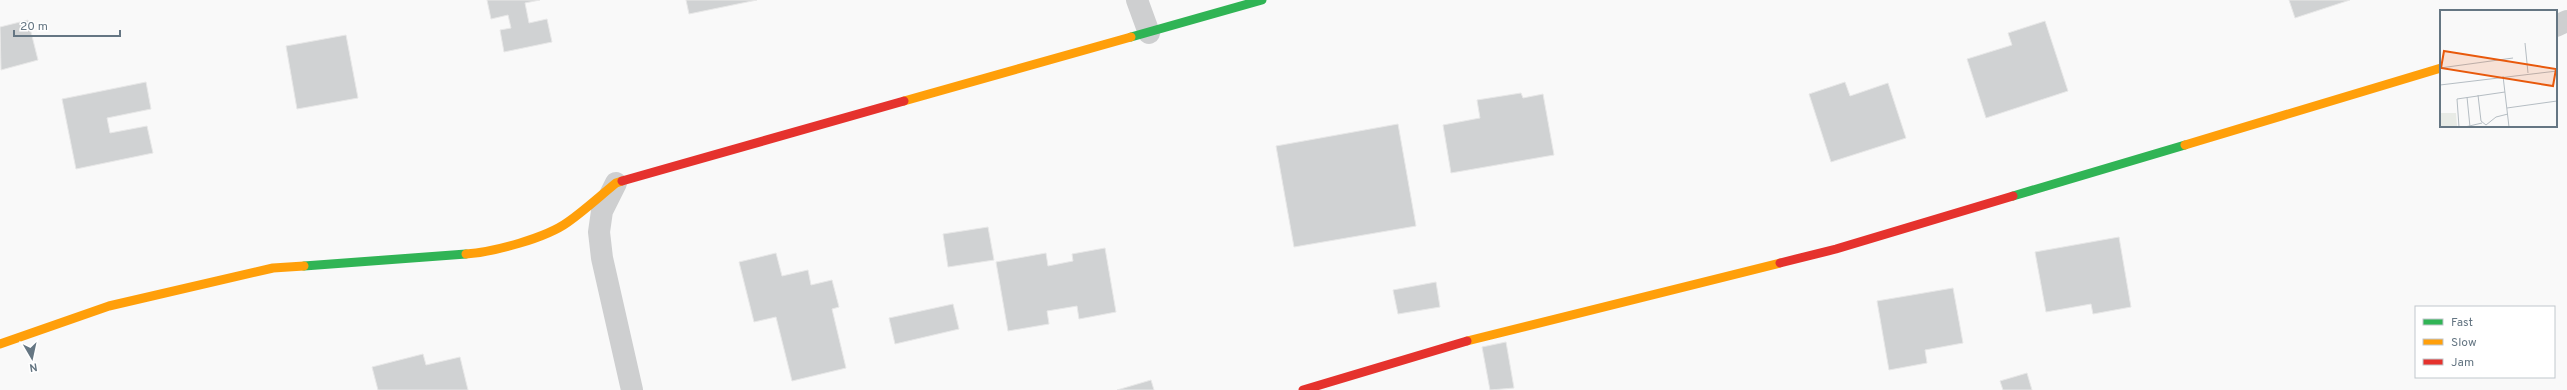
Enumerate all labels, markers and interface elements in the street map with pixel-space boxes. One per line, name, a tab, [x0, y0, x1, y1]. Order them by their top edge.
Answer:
inset map	[2440, 10, 2557, 127]
scale bar	[14, 12, 120, 38]
text: 20 m	[20, 19, 48, 35]
legend	[2415, 306, 2555, 378]
text: Fast	[2451, 315, 2473, 331]
text: Slow	[2451, 335, 2477, 351]
north arrow	[12, 338, 52, 378]
text: Jam	[2451, 355, 2474, 371]
text: N	[28, 359, 38, 374]

